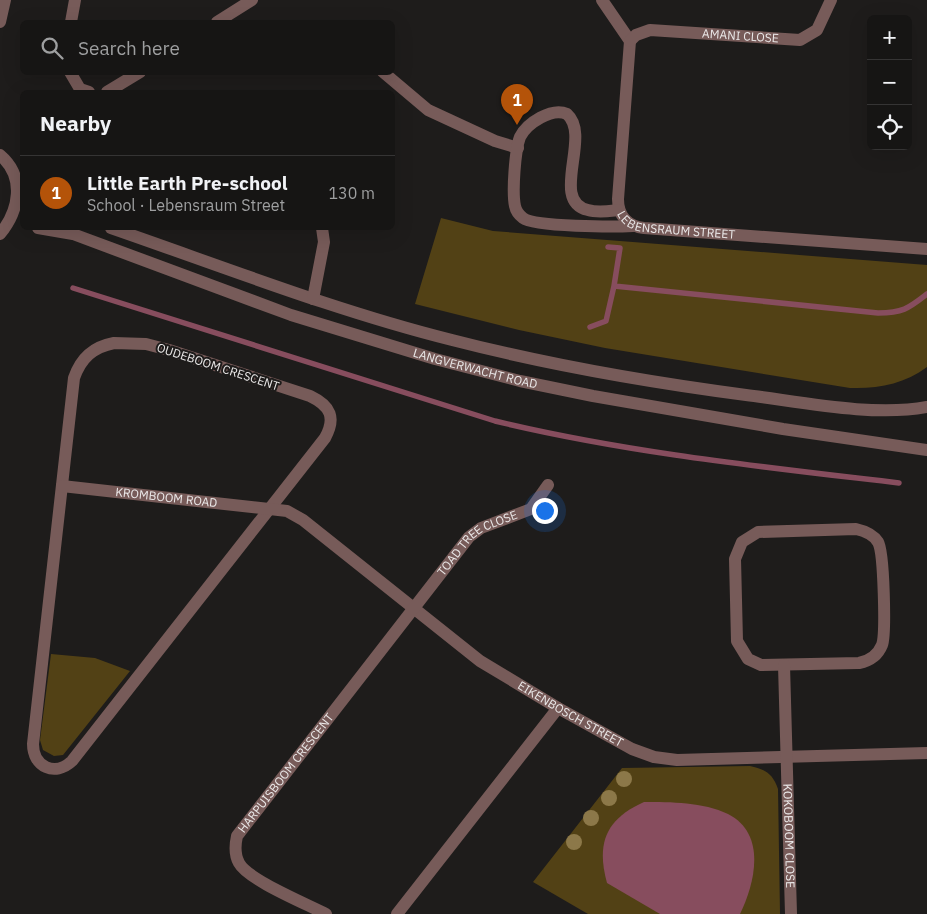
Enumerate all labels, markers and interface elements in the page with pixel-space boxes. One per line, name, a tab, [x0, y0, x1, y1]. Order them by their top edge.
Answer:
map controls	[867, 15, 912, 150]
button: +	[867, 15, 912, 60]
search box	[20, 20, 395, 75]
street label: AMANI CLOSE	[702, 25, 779, 46]
icon: search	[38, 34, 66, 62]
text: Search here	[78, 36, 180, 60]
button: −	[867, 60, 912, 105]
pin: 1	[501, 84, 533, 125]
button: locate	[867, 105, 912, 150]
text: Nearby	[40, 109, 111, 137]
text: Little Earth Pre-school	[87, 171, 287, 195]
text: 1	[51, 183, 61, 203]
text: 130 m	[328, 183, 375, 203]
text: School · Lebensraum Street	[87, 195, 285, 215]
street label: LEBENSRAUM STREET	[614, 208, 736, 242]
street label: OUDEBOOM CRESCENT	[155, 340, 281, 393]
street label: LANGVERWACHT ROAD	[411, 345, 539, 391]
street label: KROMBOOM ROAD	[115, 484, 218, 510]
your location	[532, 498, 558, 524]
street label: TOAD TREE CLOSE	[434, 507, 519, 579]
street label: EIKENBOSCH STREET	[515, 678, 626, 750]
street label: HARPUISBOOM CRESCENT	[234, 710, 337, 836]
street label: KOKOBOOM CLOSE	[780, 783, 798, 888]

